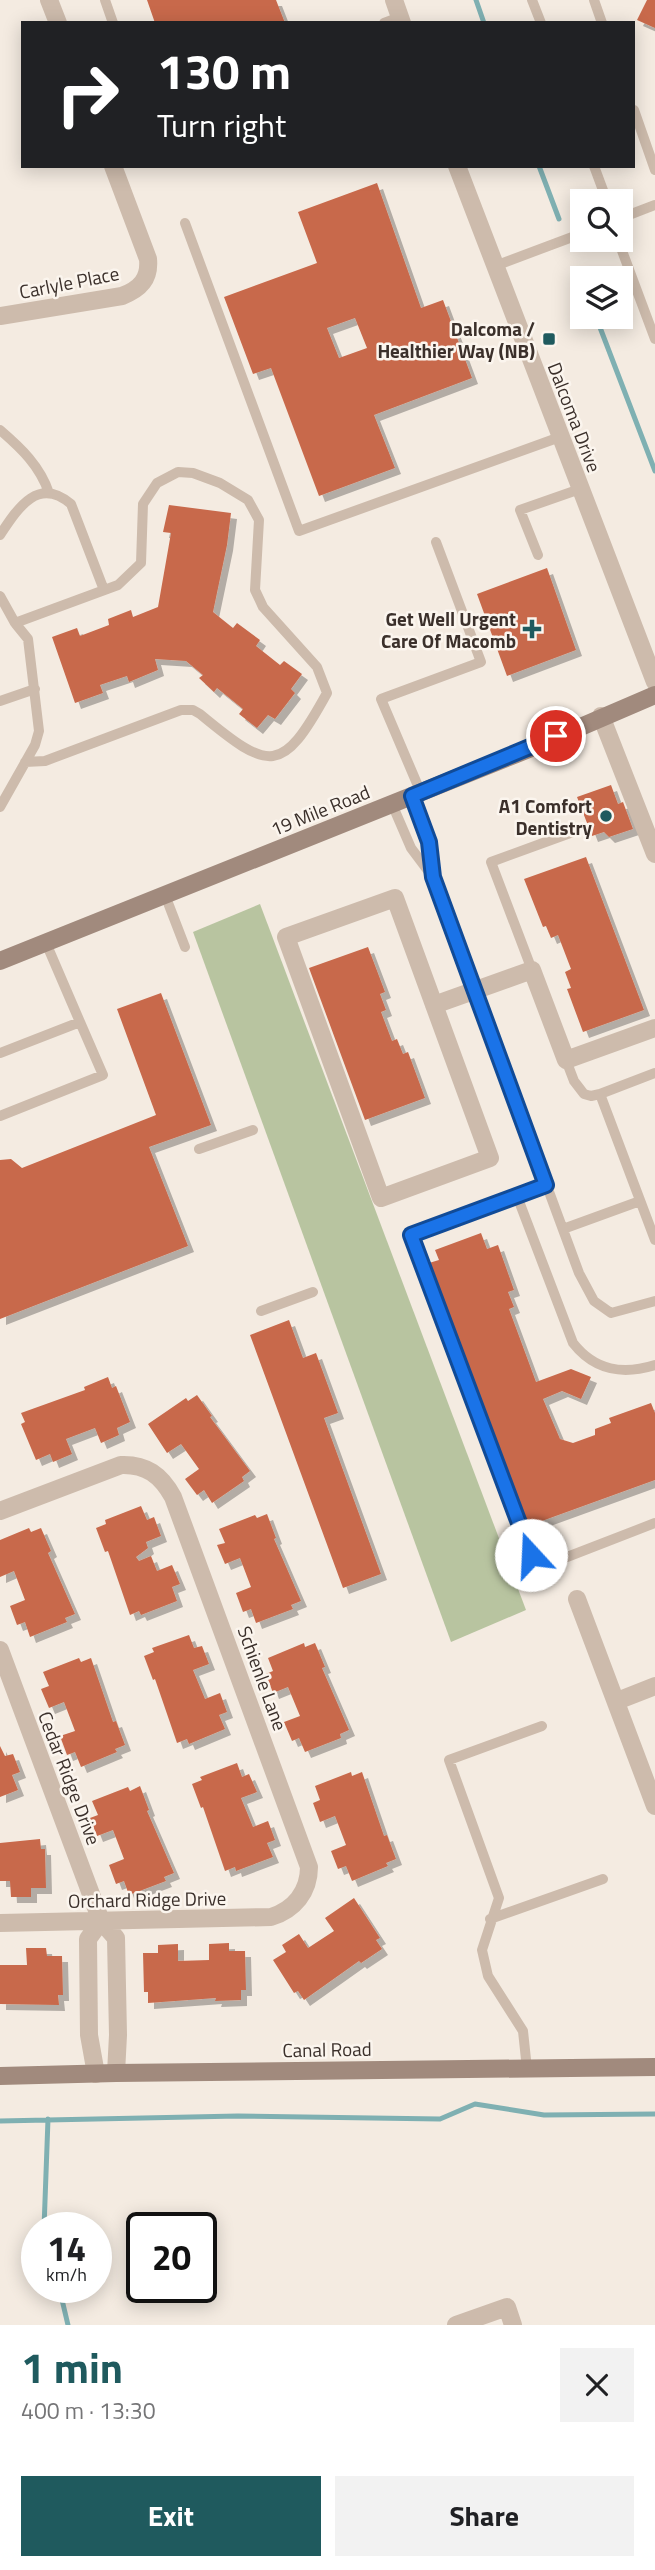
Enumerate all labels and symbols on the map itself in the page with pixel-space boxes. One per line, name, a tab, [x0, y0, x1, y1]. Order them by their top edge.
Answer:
street label: Carlyle Place	[17, 258, 121, 306]
place label: Dalcoma / Healthier Way (NB)	[377, 314, 535, 365]
marker: Dalcoma / Healthier Way (NB)	[541, 331, 557, 347]
street label: Dalcoma Drive	[541, 358, 609, 476]
place label: Get Well Urgent Care Of Macomb	[381, 604, 516, 655]
marker: Get Well Urgent Care Of Macomb	[522, 619, 542, 639]
pin	[526, 706, 586, 766]
street label: 19 Mile Road	[266, 777, 374, 843]
place label: A1 Comfort Dentistry	[499, 791, 592, 842]
marker: A1 Comfort Dentistry	[598, 808, 614, 824]
position arrow	[494, 1518, 568, 1592]
street label: Schienle Lane	[231, 1622, 295, 1734]
street label: Cedar Ridge Drive	[31, 1707, 109, 1849]
street label: Orchard Ridge Drive	[68, 1883, 226, 1915]
street label: Canal Road	[282, 2034, 372, 2064]
speed limit sign: 20	[126, 2212, 217, 2303]

